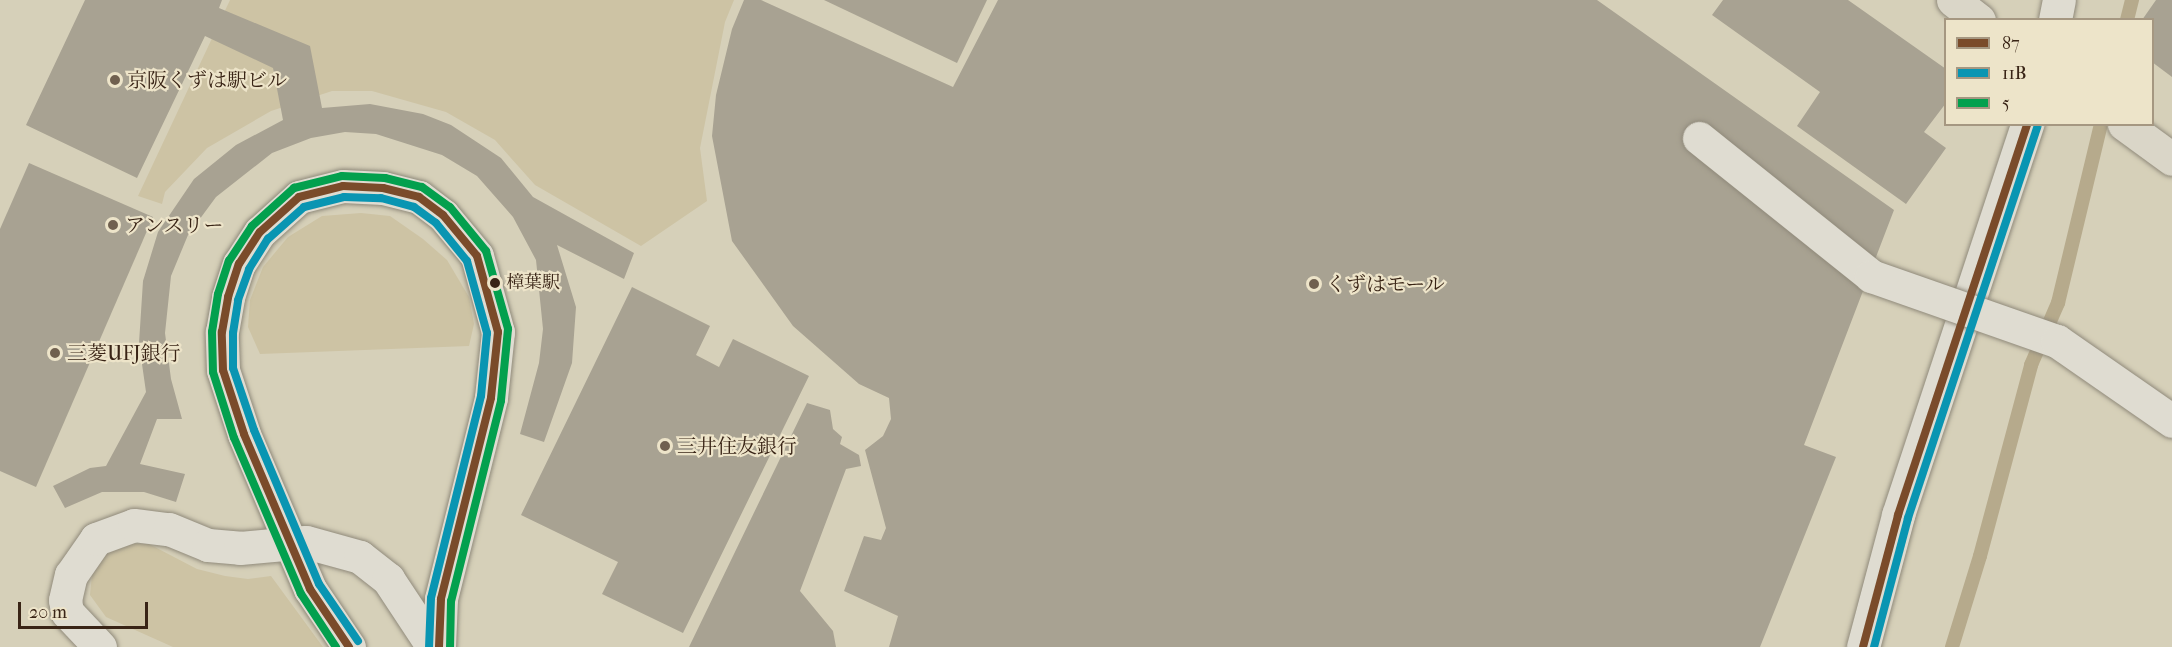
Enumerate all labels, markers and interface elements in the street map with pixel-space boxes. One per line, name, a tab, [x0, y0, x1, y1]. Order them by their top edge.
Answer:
legend	[1944, 18, 2154, 126]
text: 87	[2002, 33, 2020, 54]
text: 11B	[2002, 63, 2027, 84]
place label: 京阪くずは駅ビル	[127, 68, 287, 92]
marker: 京阪くずは駅ビル	[108, 73, 122, 87]
text: 5	[2002, 93, 2010, 114]
place label: アンスリー	[125, 213, 225, 237]
marker: アンスリー	[106, 218, 120, 232]
place label: 樟葉駅	[506, 272, 560, 294]
place label: くずはモール	[1326, 272, 1445, 296]
marker: 樟葉駅	[489, 277, 501, 289]
marker: くずはモール	[1307, 277, 1321, 291]
place label: 三菱UFJ銀行	[67, 341, 181, 365]
marker: 三菱UFJ銀行	[48, 346, 62, 360]
place label: 三井住友銀行	[677, 434, 797, 458]
marker: 三井住友銀行	[658, 439, 672, 453]
scale bar	[21, 590, 152, 628]
text: 20 m	[29, 602, 67, 623]

